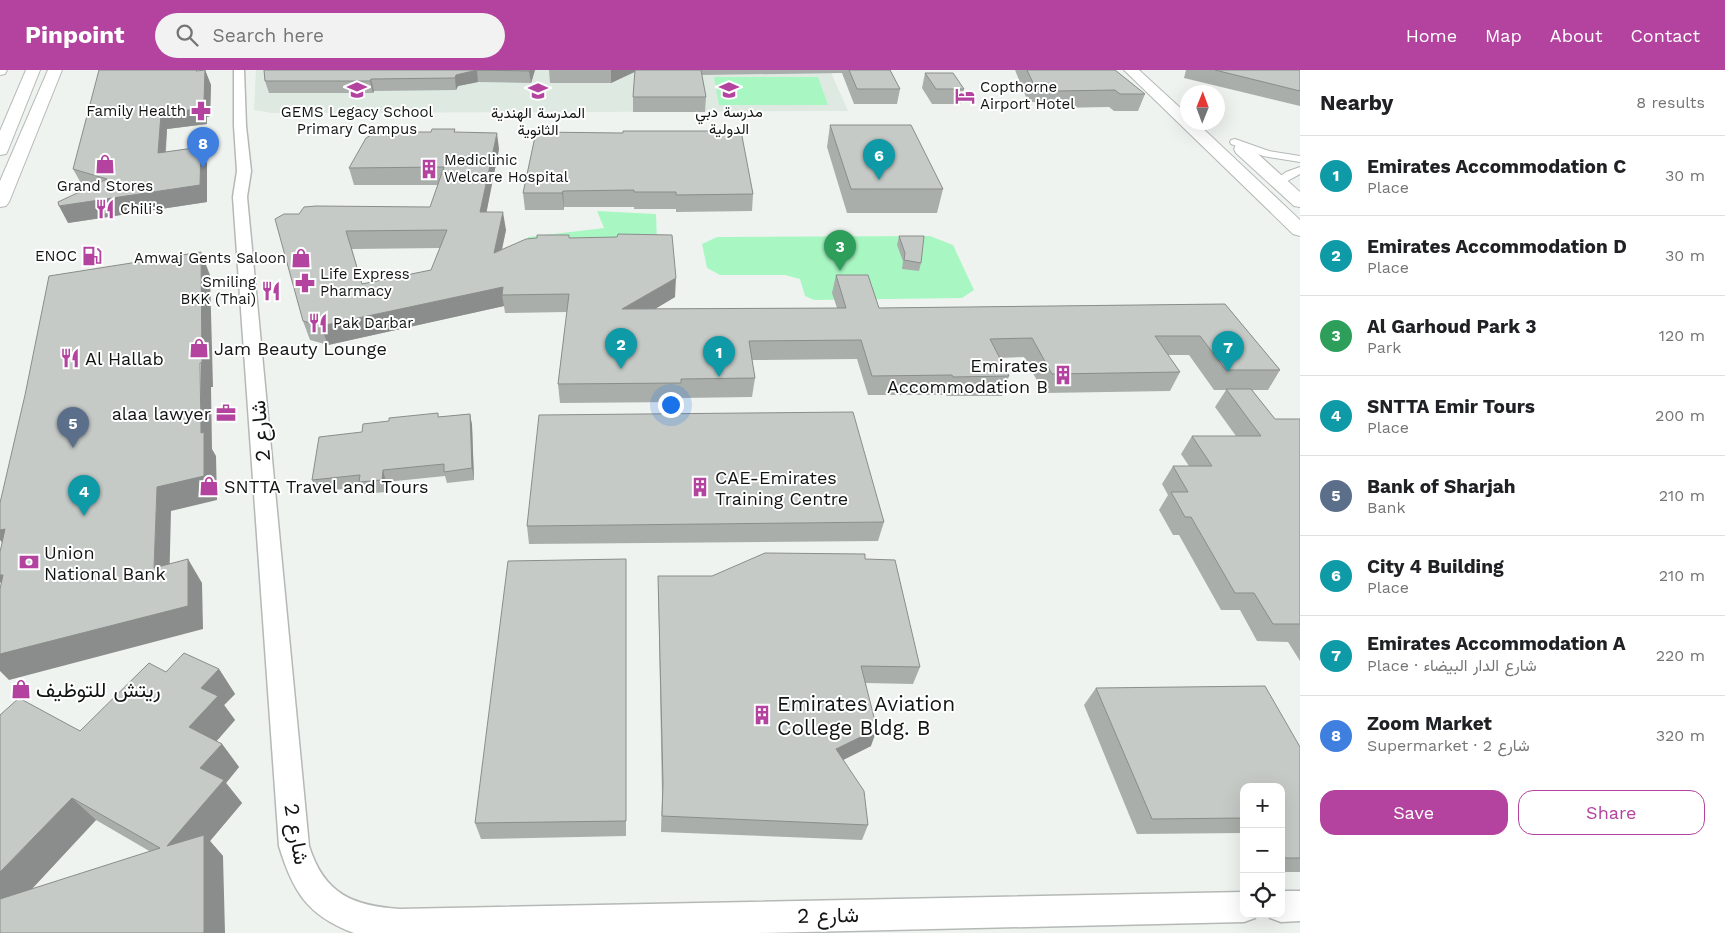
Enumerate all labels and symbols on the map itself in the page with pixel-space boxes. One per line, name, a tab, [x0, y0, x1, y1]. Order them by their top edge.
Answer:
place label: Copthorne Airport Hotel	[980, 78, 1075, 113]
school or university icon: GEMS Legacy School Primary Campus	[346, 79, 368, 101]
school or university icon: مدرسة دبي الدولية	[718, 79, 740, 101]
school or university icon: المدرسة الهندية الثانوية	[527, 80, 549, 102]
hotel icon: Copthorne Airport Hotel	[954, 85, 976, 107]
north arrow	[1180, 85, 1225, 130]
pharmacy icon: Family Health	[190, 100, 212, 122]
place label: Family Health	[86, 102, 186, 120]
place label: GEMS Legacy School Primary Campus	[281, 103, 434, 138]
place label: مدرسة دبي الدولية	[695, 103, 763, 138]
place label: المدرسة الهندية الثانوية	[491, 104, 585, 139]
pin: 8	[187, 127, 219, 168]
pin: 6	[863, 139, 895, 180]
place label: Mediclinic Welcare Hospital	[444, 151, 569, 186]
shop icon: Grand Stores	[94, 153, 116, 175]
building icon: Mediclinic Welcare Hospital	[418, 158, 440, 180]
place label: Grand Stores	[57, 177, 153, 195]
restaurant icon: Chili's	[94, 198, 116, 220]
place label: Chili's	[120, 200, 163, 218]
pin: 3	[824, 230, 856, 271]
fuel station icon: ENOC	[81, 245, 103, 267]
place label: ENOC	[35, 247, 77, 265]
shop icon: Amwaj Gents Saloon	[290, 247, 312, 269]
place label: Amwaj Gents Saloon	[134, 249, 286, 267]
place label: Life Express Pharmacy	[320, 265, 410, 300]
pharmacy icon: Life Express Pharmacy	[294, 272, 316, 294]
place label: Smiling BKK (Thai)	[181, 273, 256, 308]
restaurant icon: Smiling BKK (Thai)	[260, 280, 282, 302]
restaurant icon: Pak Darbar	[307, 312, 329, 334]
place label: Pak Darbar	[333, 314, 413, 332]
pin: 2	[605, 328, 637, 369]
pin: 7	[1212, 331, 1244, 372]
pin: 1	[703, 336, 735, 377]
shop icon: Jam Beauty Lounge	[188, 337, 210, 359]
place label: Jam Beauty Lounge	[214, 338, 387, 359]
restaurant icon: Al Hallab	[59, 347, 81, 369]
place label: Al Hallab	[85, 348, 164, 369]
place label: Emirates Accommodation B	[887, 355, 1048, 397]
building icon: Emirates Accommodation B	[1052, 364, 1074, 386]
your location	[658, 392, 684, 418]
street label: شارع 2	[245, 399, 277, 463]
office icon: alaa lawyer	[215, 402, 237, 424]
place label: alaa lawyer	[112, 403, 211, 424]
pin: 5	[57, 407, 89, 448]
place label: CAE-Emirates Training Centre	[715, 467, 848, 509]
pin: 4	[68, 475, 100, 516]
shop icon: SNTTA Travel and Tours	[198, 475, 220, 497]
place label: SNTTA Travel and Tours	[224, 476, 429, 497]
building icon: CAE-Emirates Training Centre	[689, 476, 711, 498]
place label: Union National Bank	[44, 542, 166, 584]
bank icon: Union National Bank	[18, 551, 40, 573]
place label: ريتش للتوظيف	[36, 677, 161, 703]
shop icon: ريتش للتوظيف	[10, 678, 32, 700]
place label: Emirates Aviation College Bldg. B	[777, 691, 955, 740]
building icon: Emirates Aviation College Bldg. B	[751, 704, 773, 726]
street label: شارع 2	[277, 801, 315, 867]
street label: شارع 2	[797, 902, 859, 930]

